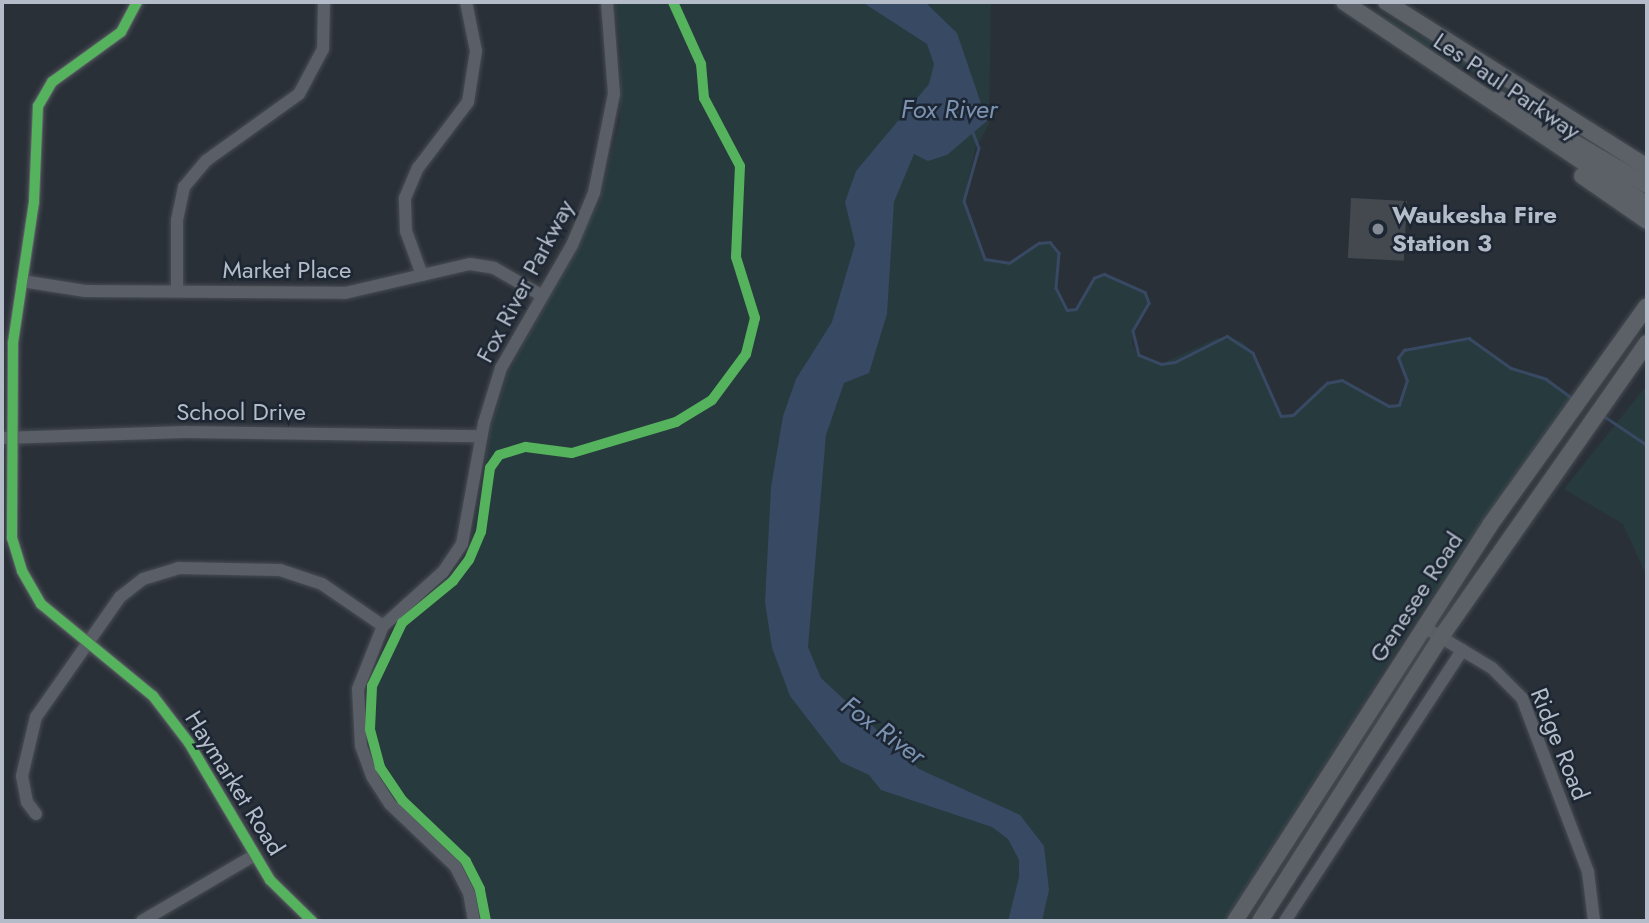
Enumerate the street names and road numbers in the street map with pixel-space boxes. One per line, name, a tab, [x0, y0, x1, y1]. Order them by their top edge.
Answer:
street label: Les Paul Parkway	[1428, 26, 1586, 146]
street label: Fox River Parkway	[470, 195, 580, 367]
street label: Market Place	[223, 256, 351, 284]
street label: School Drive	[176, 398, 306, 426]
street label: Genesee Road	[1363, 527, 1469, 667]
street label: Ridge Road	[1524, 684, 1596, 804]
street label: Haymarket Road	[179, 705, 291, 861]

